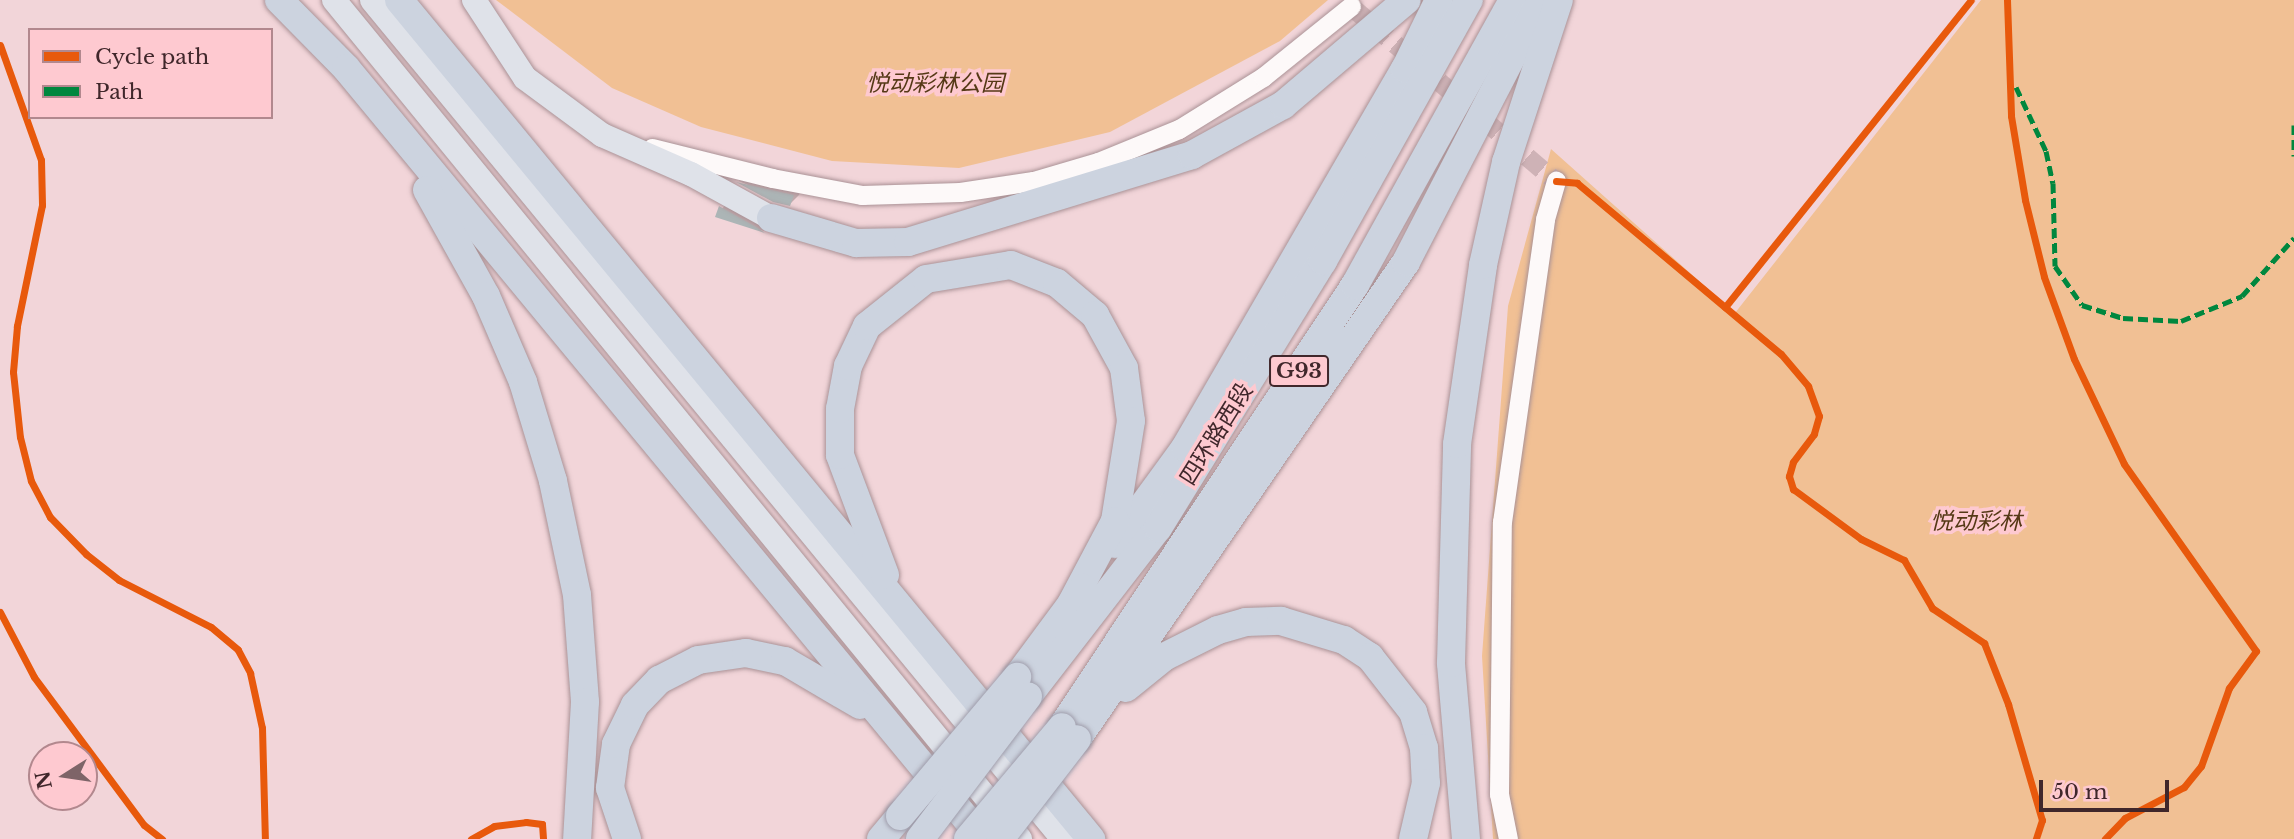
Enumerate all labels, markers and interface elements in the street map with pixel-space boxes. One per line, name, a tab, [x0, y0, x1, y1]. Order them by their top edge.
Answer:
legend	[28, 28, 273, 119]
text: Cycle path	[95, 44, 209, 70]
park label: 悦动彩林公园	[866, 69, 1004, 97]
text: Path	[95, 79, 143, 105]
road number: G93	[1268, 354, 1330, 388]
street label: 四环路西段	[1174, 378, 1258, 490]
park label: 悦动彩林	[1930, 507, 2022, 535]
north arrow	[28, 741, 98, 811]
scale bar	[2042, 766, 2172, 810]
text: N	[31, 769, 57, 791]
text: 50 m	[2052, 779, 2107, 805]

